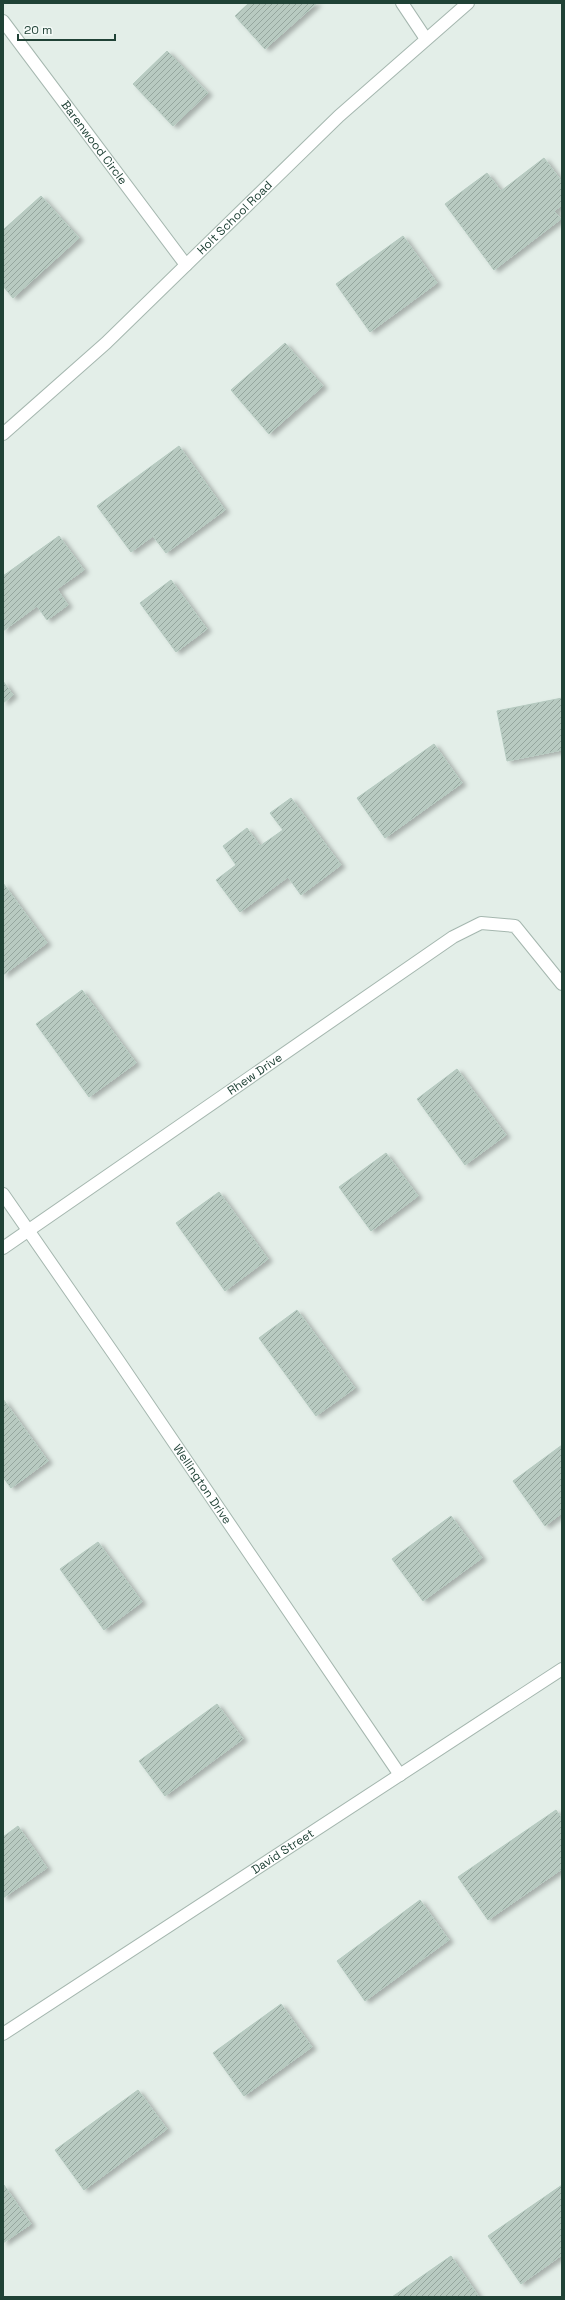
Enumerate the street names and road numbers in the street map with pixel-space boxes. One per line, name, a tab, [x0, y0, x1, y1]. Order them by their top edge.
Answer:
street label: Barenwood Circle	[58, 97, 131, 188]
street label: Holt School Road	[194, 177, 276, 258]
street label: Rhew Drive	[224, 1049, 285, 1099]
street label: Wellington Drive	[169, 1441, 235, 1527]
street label: David Street	[248, 1825, 317, 1878]

